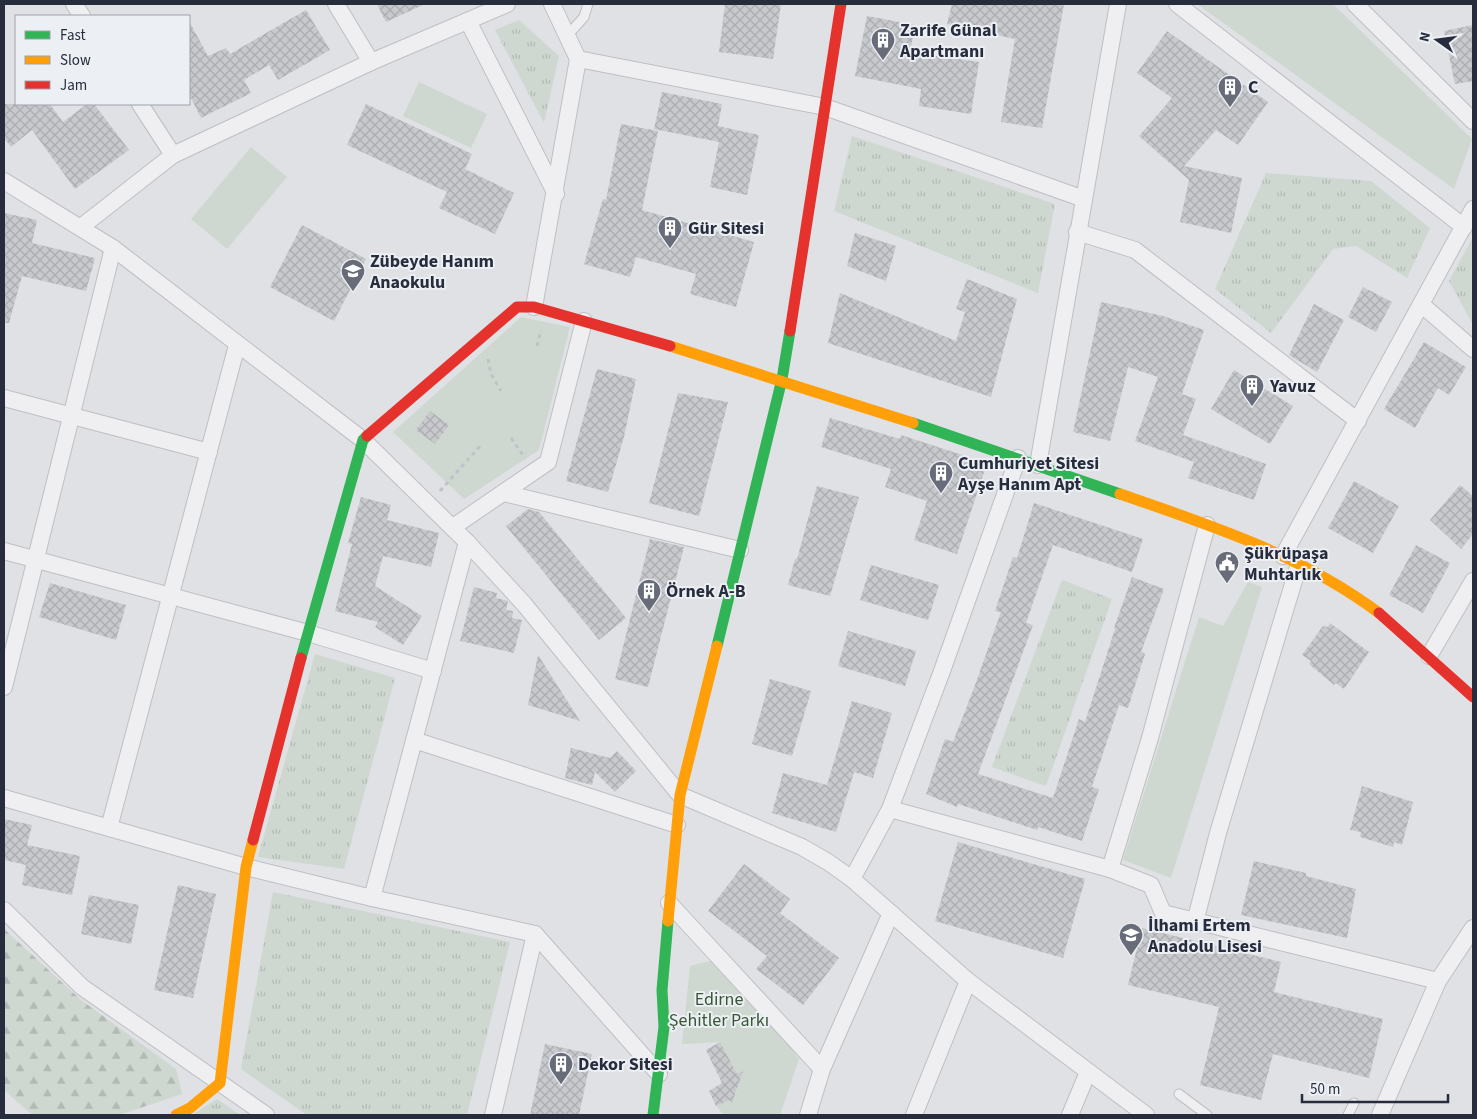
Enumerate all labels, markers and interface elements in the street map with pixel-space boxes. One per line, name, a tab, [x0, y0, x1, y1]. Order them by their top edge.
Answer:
legend	[15, 15, 190, 105]
north arrow	[1412, 15, 1462, 65]
place label: Zarife Günal Apartmanı	[899, 18, 997, 64]
text: Fast	[60, 25, 86, 46]
building icon: Zarife Günal Apartmanı	[870, 27, 896, 61]
text: N	[1415, 30, 1436, 44]
text: Slow	[60, 50, 91, 71]
building icon: C	[1217, 74, 1243, 108]
text: Jam	[60, 75, 87, 96]
place label: C	[1248, 75, 1259, 100]
building icon: Gür Sitesi	[657, 215, 683, 249]
place label: Gür Sitesi	[688, 216, 764, 241]
place label: Zübeyde Hanım Anaokulu	[369, 249, 494, 295]
school or university icon: Zübeyde Hanım Anaokulu	[340, 258, 366, 292]
building icon: Yavuz	[1239, 373, 1265, 407]
place label: Yavuz	[1269, 374, 1315, 399]
place label: Cumhuriyet Sitesi Ayşe Hanım Apt	[957, 451, 1099, 497]
building icon: Cumhuriyet Sitesi Ayşe Hanım Apt	[928, 460, 954, 494]
place label: Şükrüpaşa Muhtarlık	[1244, 541, 1329, 587]
public building icon: Şükrüpaşa Muhtarlık	[1214, 550, 1240, 584]
building icon: Örnek A-B	[636, 578, 662, 612]
place label: Örnek A-B	[666, 579, 746, 604]
place label: İlhami Ertem Anadolu Lisesi	[1147, 913, 1262, 959]
school or university icon: İlhami Ertem Anadolu Lisesi	[1118, 922, 1144, 956]
park label: Edirne Şehitler Parkı	[669, 987, 769, 1033]
building icon: Dekor Sitesi	[548, 1051, 574, 1085]
place label: Dekor Sitesi	[578, 1052, 673, 1077]
scale bar	[1302, 1072, 1448, 1104]
text: 50 m	[1310, 1079, 1340, 1100]

